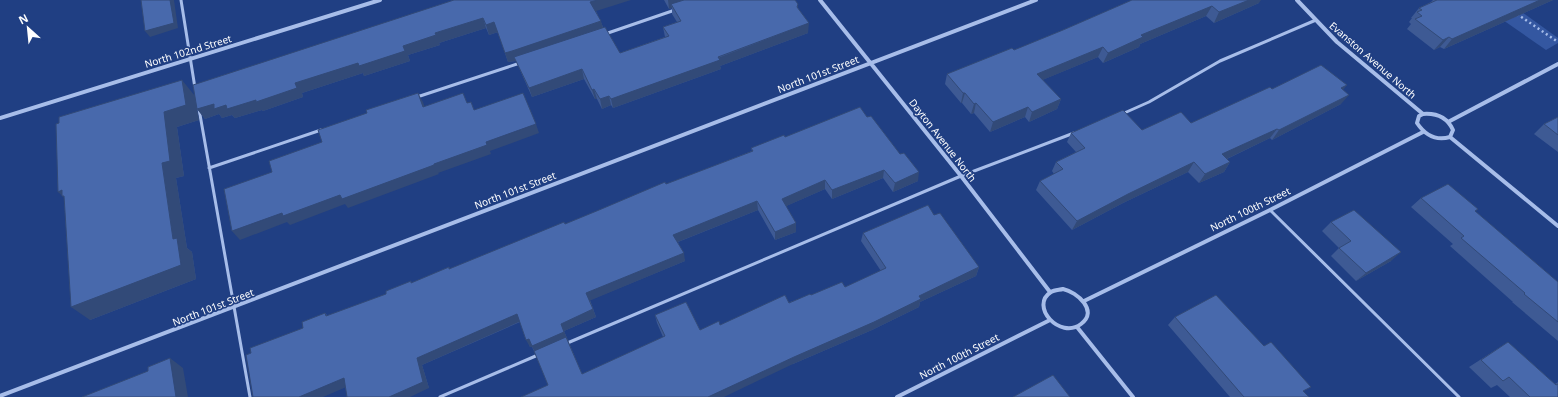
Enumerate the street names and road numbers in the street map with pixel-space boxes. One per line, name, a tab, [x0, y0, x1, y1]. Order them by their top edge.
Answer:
street label: Evanston Avenue North	[1327, 18, 1419, 102]
street label: North 102nd Street	[143, 31, 234, 71]
street label: North 101st Street	[775, 52, 861, 96]
street label: Dayton Avenue North	[906, 96, 980, 184]
street label: North 101st Street	[472, 168, 558, 212]
street label: North 100th Street	[1208, 183, 1293, 235]
street label: North 101st Street	[170, 285, 256, 329]
street label: North 100th Street	[917, 330, 1002, 382]

